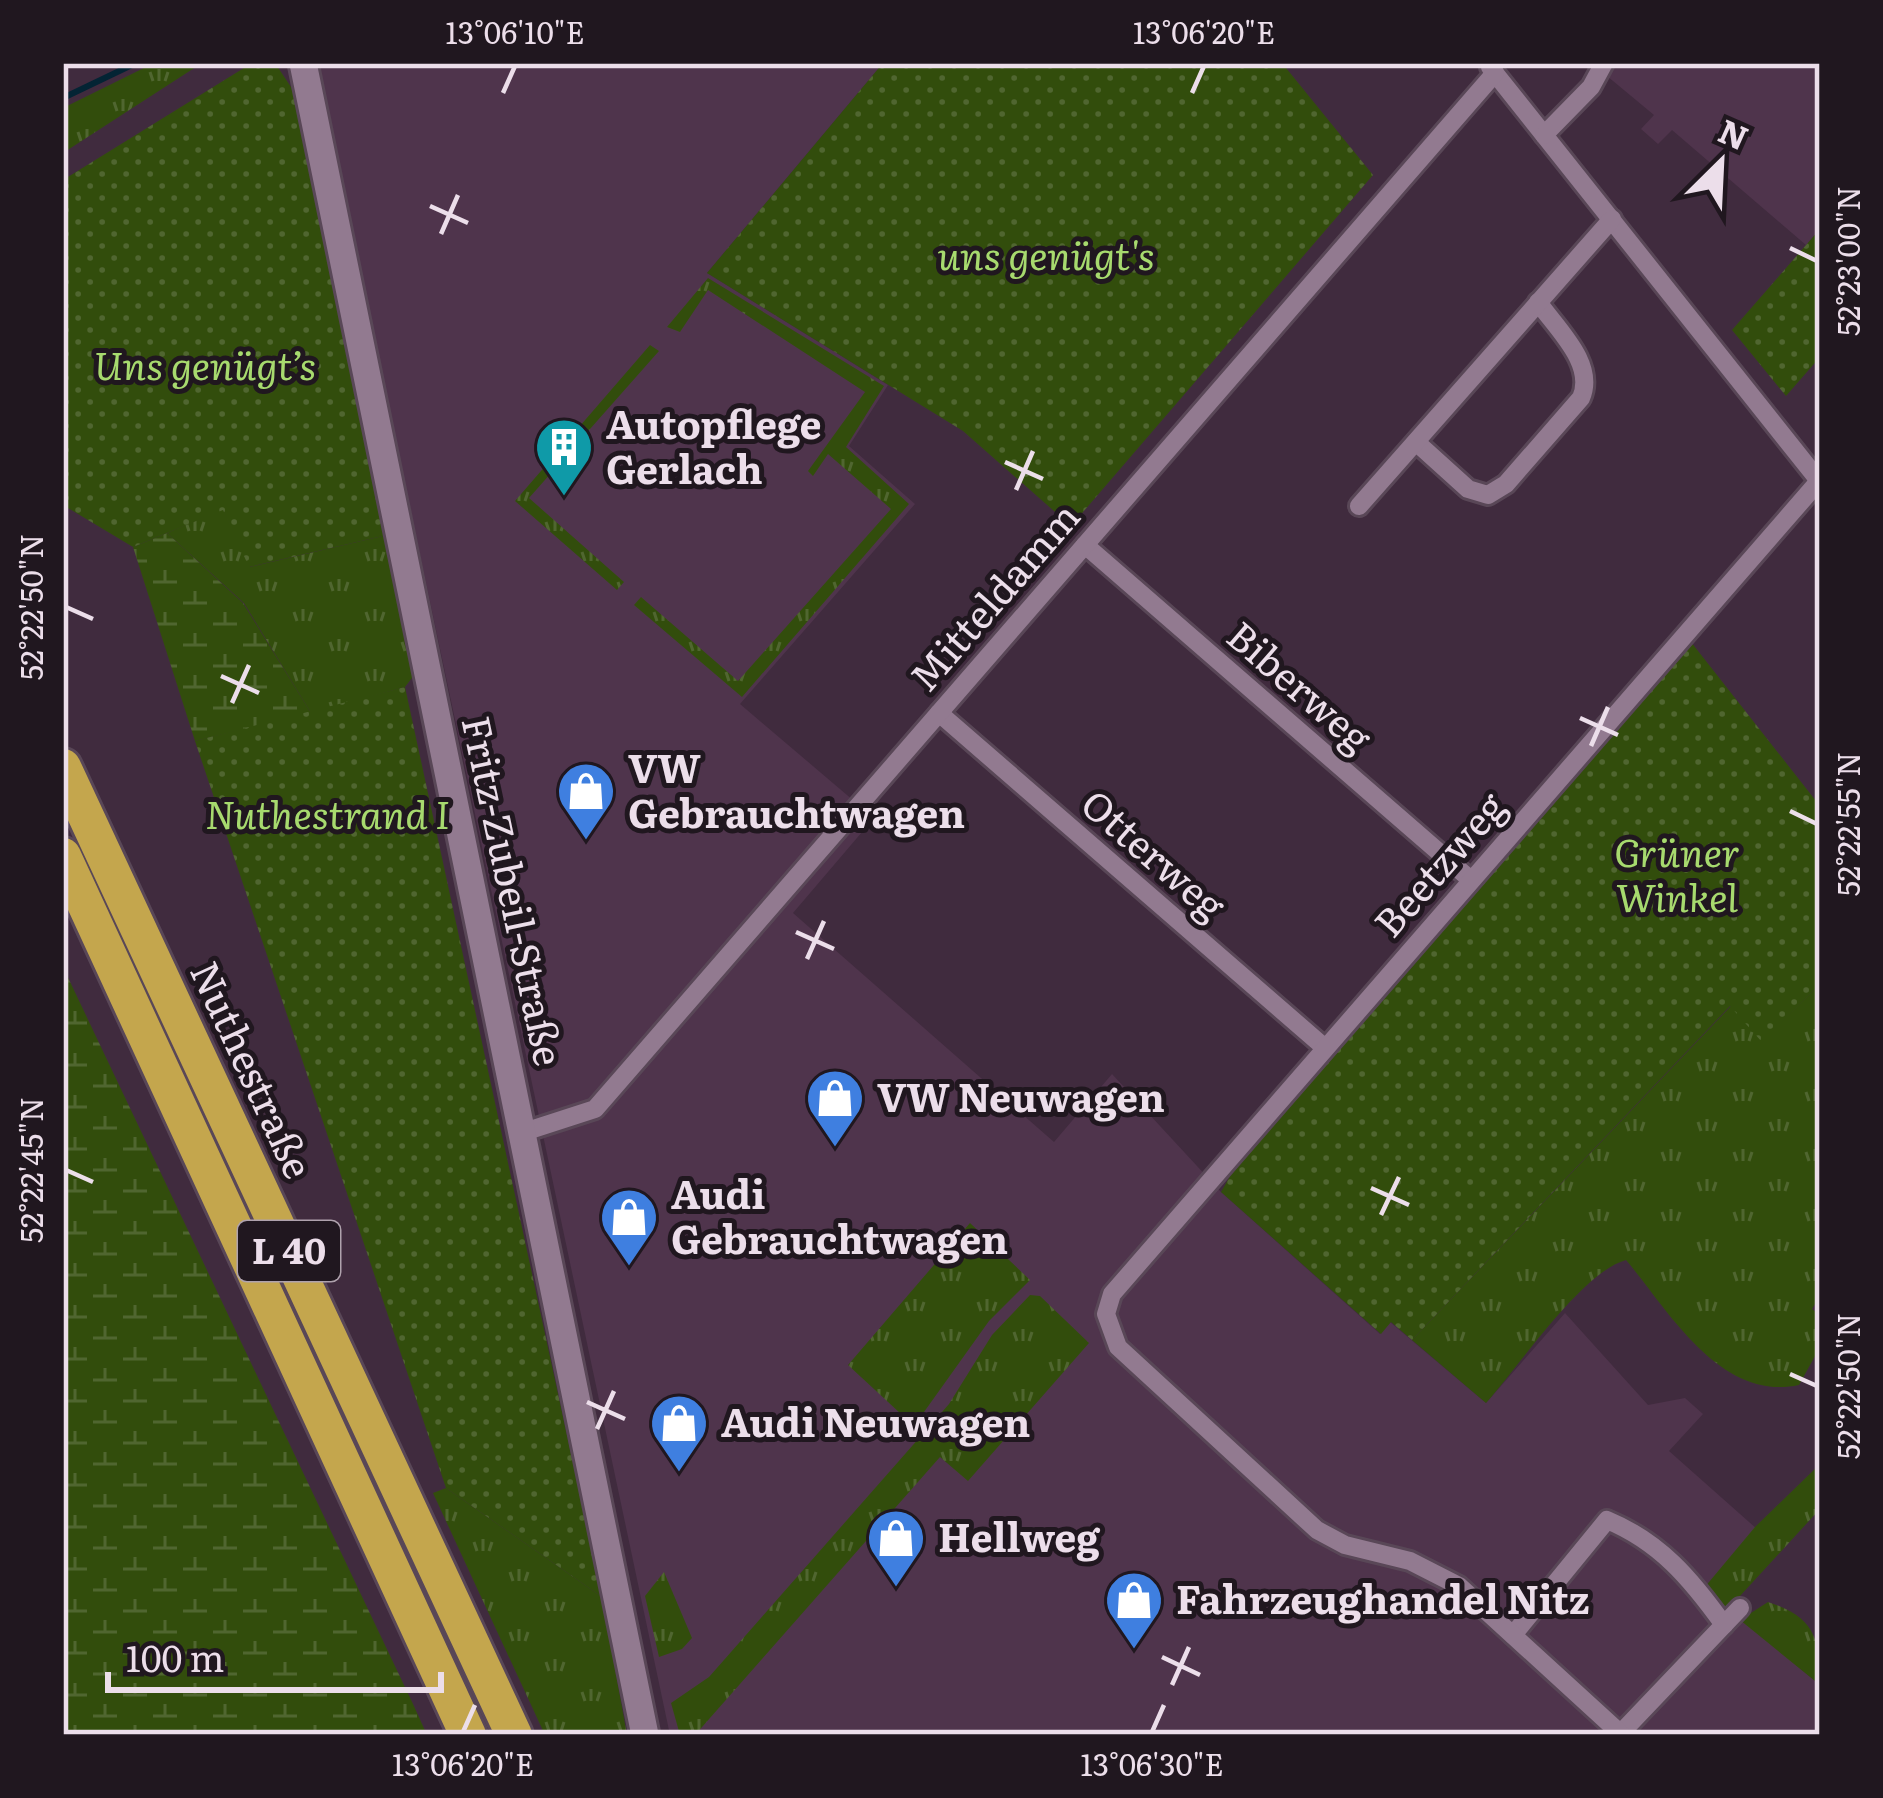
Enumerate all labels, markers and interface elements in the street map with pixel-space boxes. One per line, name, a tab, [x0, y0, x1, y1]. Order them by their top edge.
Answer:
text: 13°06'10"E	[445, 9, 585, 53]
text: 13°06'20"E	[1133, 9, 1275, 53]
north arrow	[1661, 102, 1781, 222]
text: N	[1712, 104, 1757, 160]
text: 52°23'00"N	[1825, 186, 1869, 336]
park label: uns genügt's	[937, 224, 1155, 282]
park label: Uns genügt’s	[94, 334, 316, 392]
place label: Autopflege Gerlach	[606, 393, 822, 496]
building icon: Autopflege Gerlach	[533, 416, 595, 498]
street label: Mitteldamm	[894, 488, 1091, 702]
text: 52°22'50"N	[8, 534, 52, 680]
street label: Biberweg	[1216, 605, 1386, 764]
street label: Fritz-Zubeil-Straße	[450, 710, 580, 1071]
place label: VW Gebrauchtwagen	[628, 737, 965, 840]
text: 52°22'55"N	[1825, 752, 1869, 896]
shop icon: VW Gebrauchtwagen	[555, 760, 617, 842]
street label: Otterweg	[1070, 774, 1240, 932]
street label: Beetzweg	[1358, 778, 1517, 948]
park label: Nuthestrand I	[205, 783, 449, 841]
park label: Grüner Winkel	[1614, 821, 1740, 924]
street label: Nuthestraße	[178, 950, 329, 1187]
place label: VW Neuwagen	[877, 1066, 1165, 1124]
shop icon: VW Neuwagen	[804, 1067, 866, 1149]
text: 52°22'45"N	[8, 1097, 52, 1243]
place label: Audi Gebrauchtwagen	[671, 1163, 1008, 1266]
shop icon: Audi Gebrauchtwagen	[598, 1186, 660, 1268]
road number: L 40	[238, 1221, 340, 1281]
text: 52°22'50"N	[1825, 1313, 1869, 1459]
place label: Audi Neuwagen	[721, 1391, 1030, 1449]
shop icon: Audi Neuwagen	[648, 1392, 710, 1474]
place label: Hellweg	[938, 1506, 1100, 1564]
shop icon: Hellweg	[865, 1507, 927, 1589]
place label: Fahrzeughandel Nitz	[1176, 1568, 1590, 1626]
shop icon: Fahrzeughandel Nitz	[1103, 1569, 1165, 1651]
scale bar	[108, 1618, 441, 1692]
text: 100 m	[126, 1630, 224, 1683]
text: 13°06'20"E	[392, 1741, 534, 1785]
text: 13°06'30"E	[1080, 1741, 1224, 1785]

